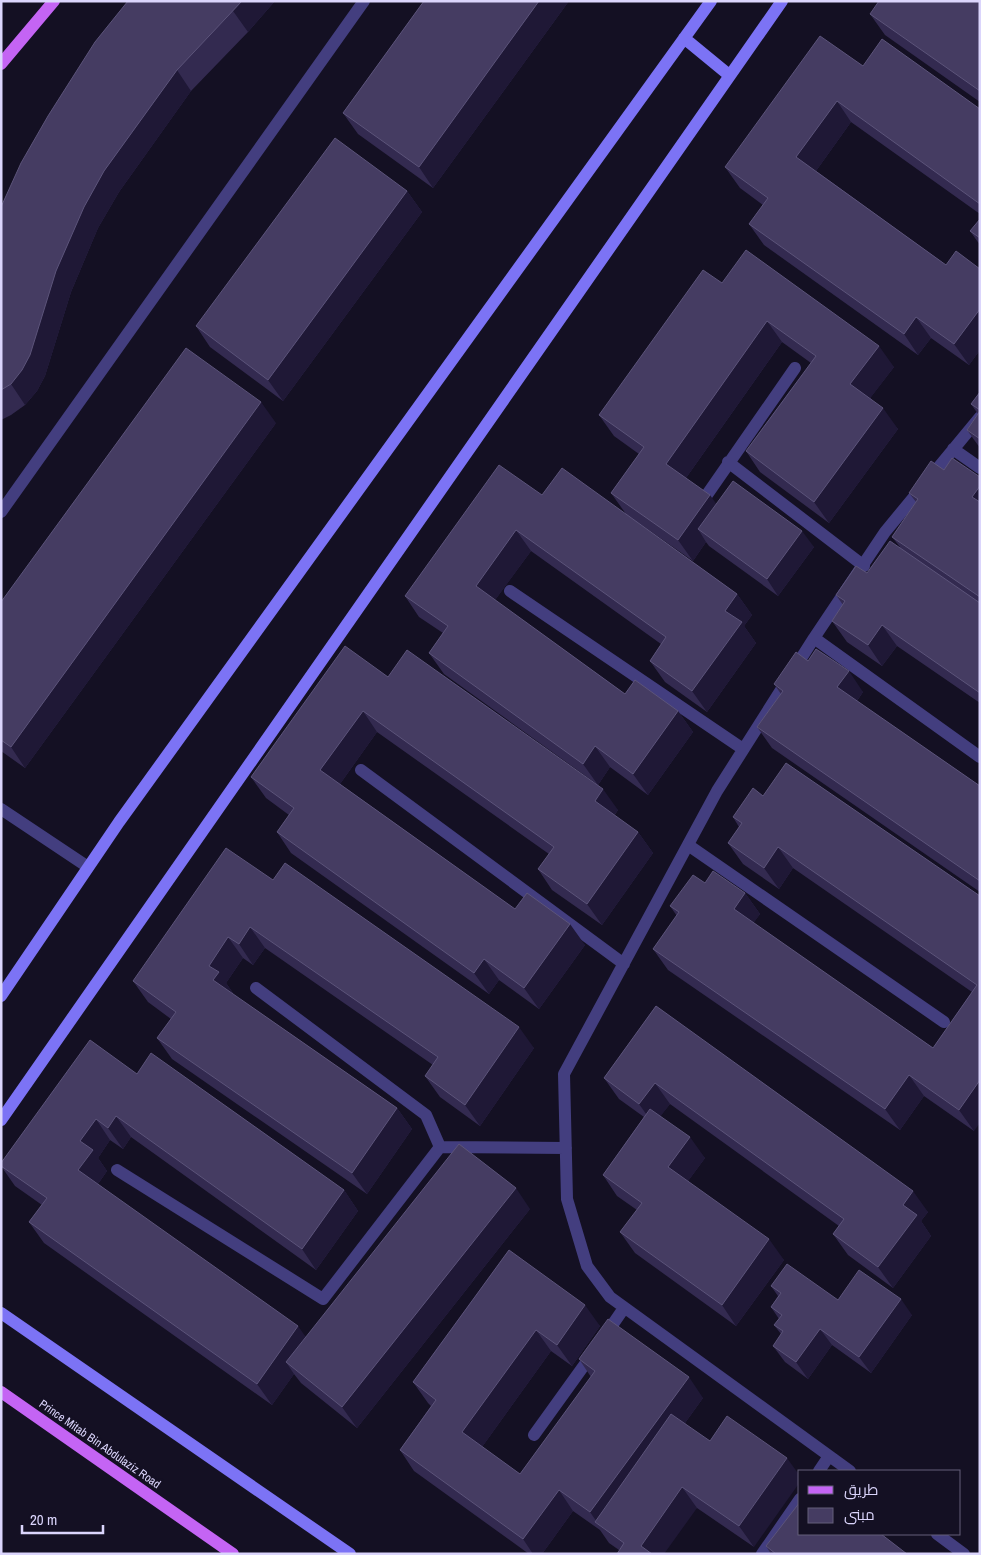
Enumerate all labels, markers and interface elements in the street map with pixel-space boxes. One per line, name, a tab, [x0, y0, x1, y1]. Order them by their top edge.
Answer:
street label: Prince Mitab Bin Abdulaziz Road	[36, 1396, 164, 1492]
legend	[798, 1470, 961, 1535]
text: طريق	[844, 1479, 878, 1500]
scale bar	[22, 1502, 104, 1534]
text: مبنى	[844, 1504, 875, 1525]
text: 20 m	[30, 1509, 57, 1530]

